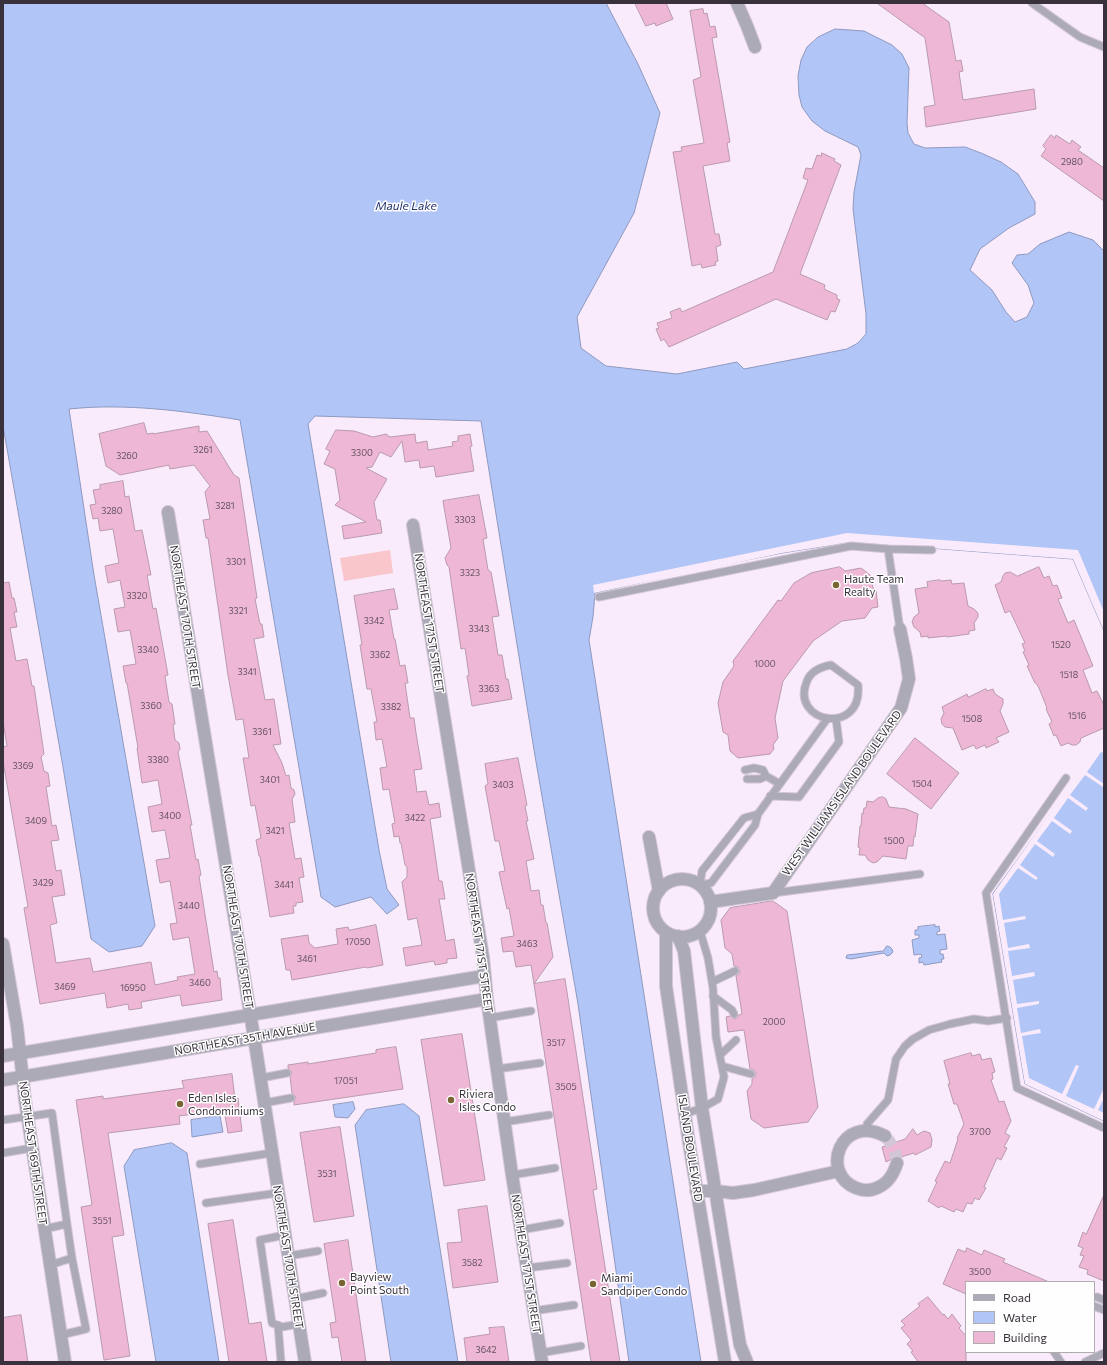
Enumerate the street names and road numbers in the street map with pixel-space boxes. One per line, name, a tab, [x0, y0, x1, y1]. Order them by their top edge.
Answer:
street label: NORTHEAST 170TH STREET	[167, 544, 203, 690]
street label: NORTHEAST 171ST STREET	[411, 552, 447, 694]
street label: WEST WILLIAMS ISLAND BOULEVARD	[780, 708, 904, 878]
street label: NORTHEAST 170TH STREET	[220, 864, 256, 1010]
street label: NORTHEAST 171ST STREET	[463, 872, 495, 1014]
street label: NORTHEAST 35TH AVENUE	[174, 1020, 316, 1058]
street label: NORTHEAST 169TH STREET	[16, 1080, 50, 1226]
street label: ISLAND BOULEVARD	[675, 1093, 705, 1203]
street label: NORTHEAST 170TH STREET	[270, 1184, 306, 1330]
street label: NORTHEAST 171ST STREET	[508, 1193, 544, 1335]

